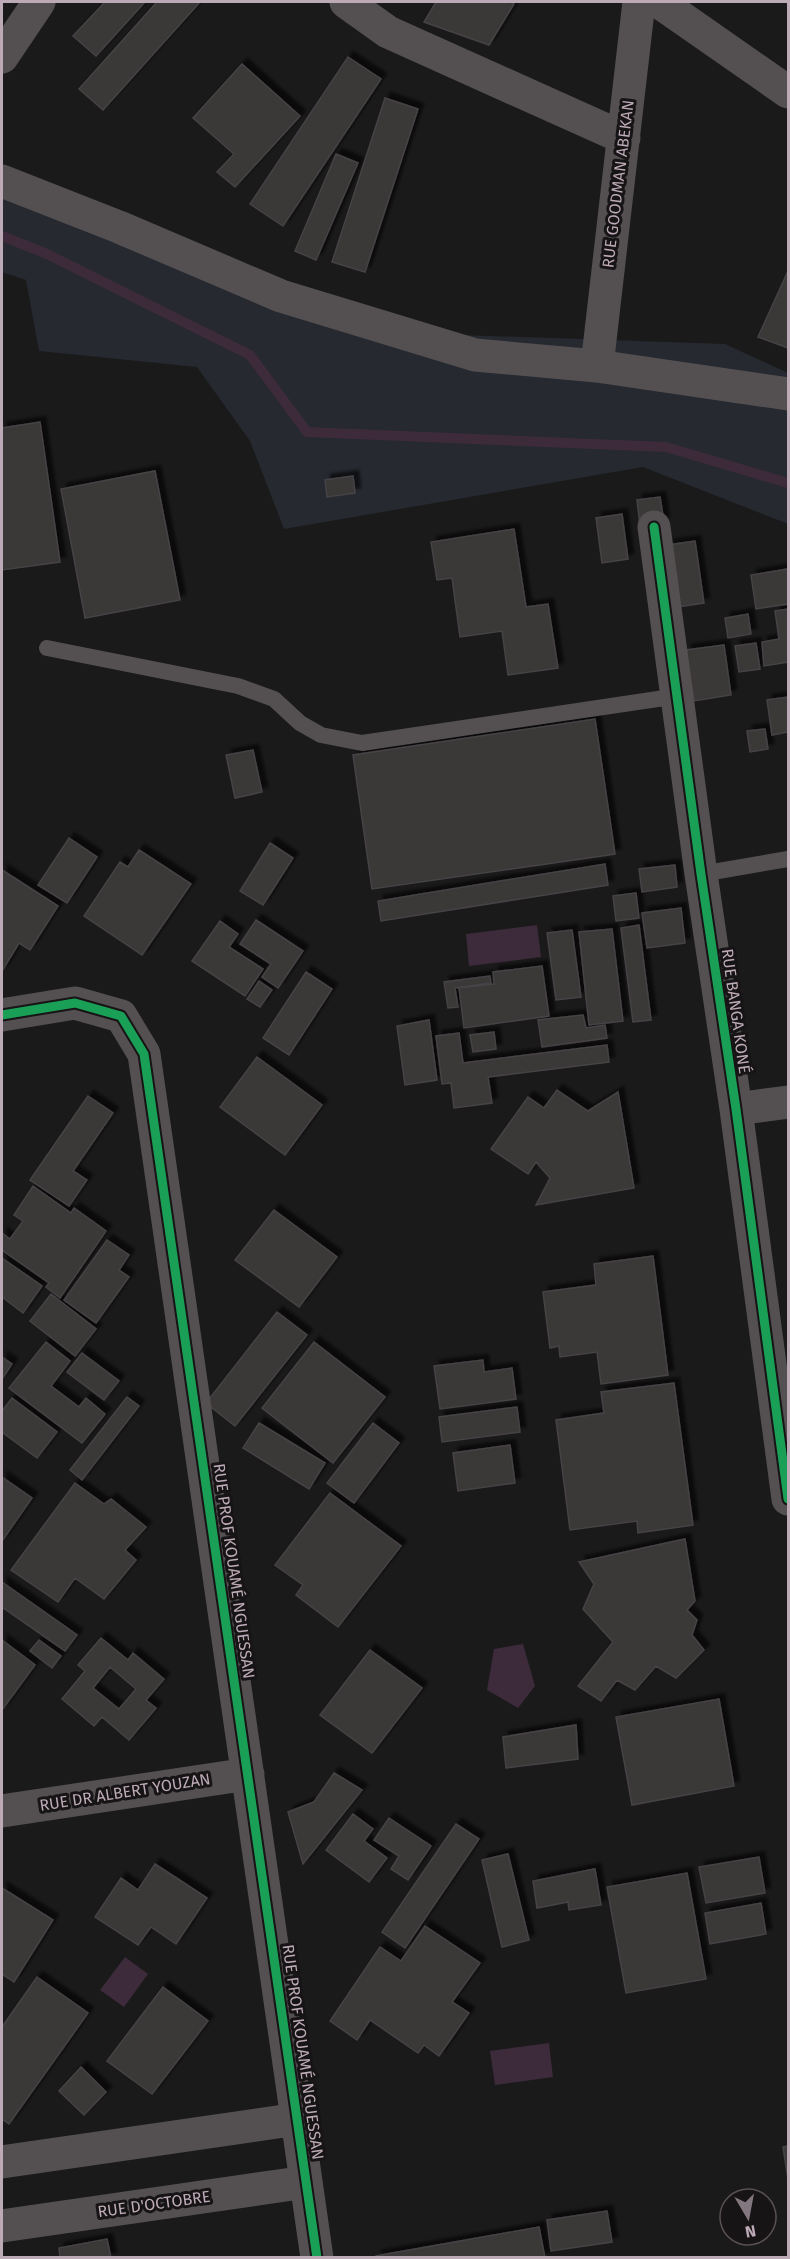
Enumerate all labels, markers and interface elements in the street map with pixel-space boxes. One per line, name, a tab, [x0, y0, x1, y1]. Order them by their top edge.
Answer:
street label: RUE GOODMAN ABEKAN	[598, 99, 638, 269]
street label: RUE BANGA KONÉ	[718, 947, 755, 1075]
street label: RUE PROF KOUAMÉ NGUESSAN	[209, 1462, 260, 1680]
street label: RUE DR ALBERT YOUZAN	[38, 1769, 212, 1815]
street label: RUE PROF KOUAMÉ NGUESSAN	[278, 1943, 329, 2161]
street label: RUE D'OCTOBRE	[97, 2187, 211, 2221]
north arrow	[718, 2187, 778, 2247]
text: N	[744, 2221, 757, 2242]

